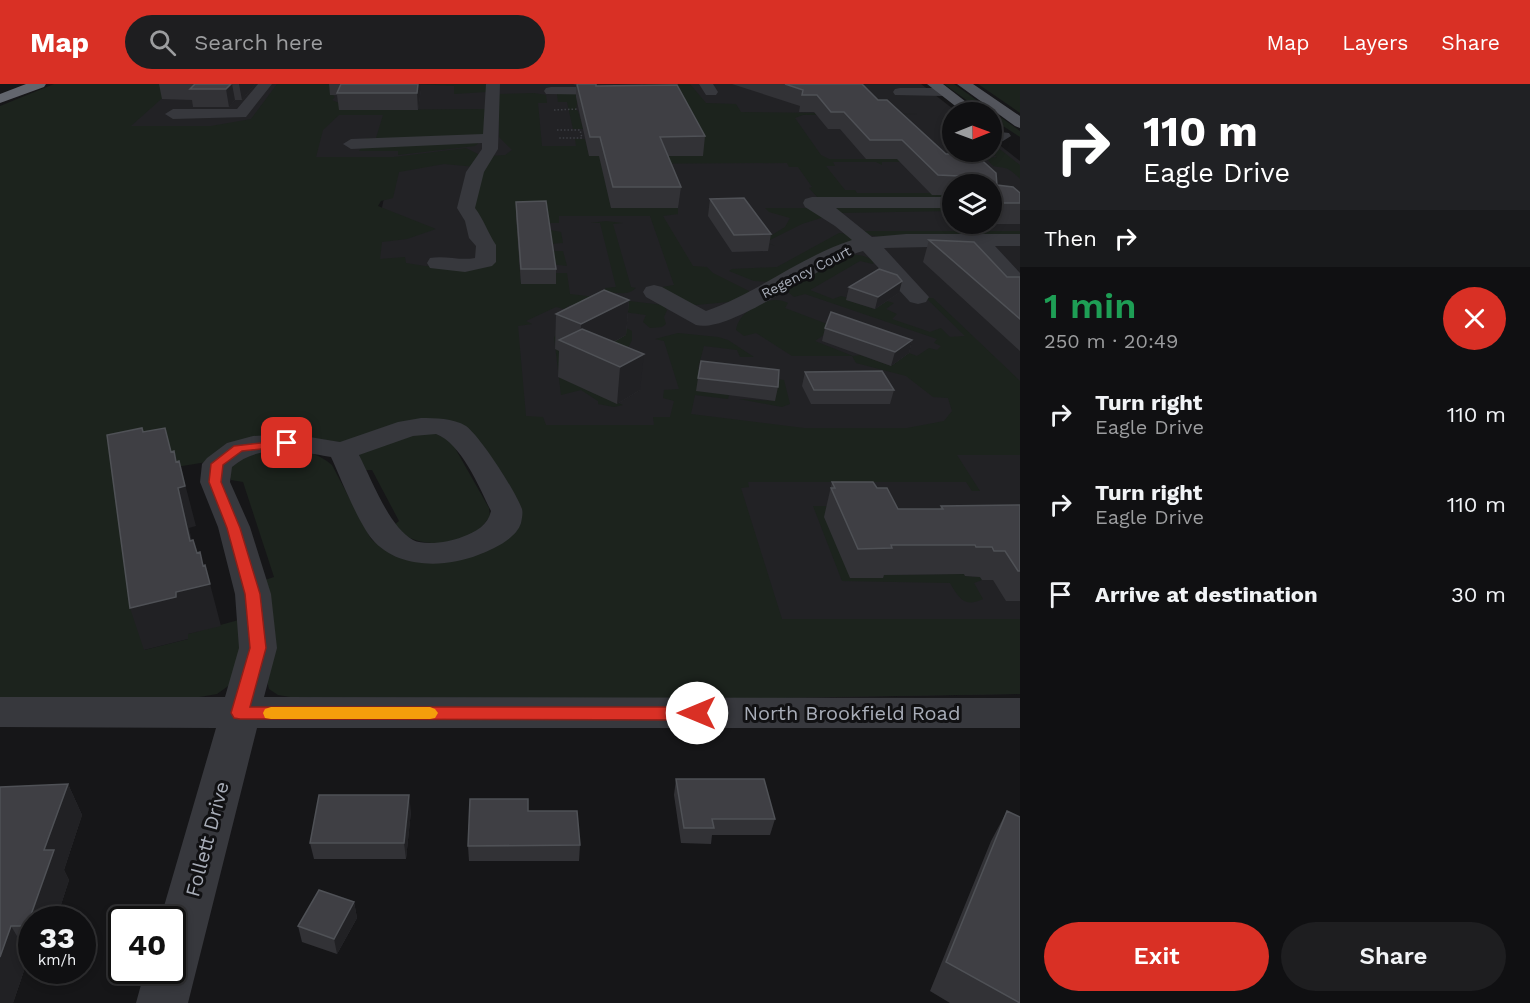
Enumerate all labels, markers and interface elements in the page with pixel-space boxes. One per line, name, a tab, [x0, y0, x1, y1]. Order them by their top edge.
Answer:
search box	[125, 15, 545, 69]
text: Map	[30, 26, 89, 59]
icon: search	[146, 26, 179, 59]
text: Search here	[194, 30, 323, 55]
text: Map	[1266, 30, 1309, 55]
text: Layers	[1342, 30, 1408, 55]
text: Share	[1441, 30, 1500, 55]
north arrow	[942, 102, 1002, 162]
map controls	[942, 102, 1002, 234]
text: 110 m	[1143, 107, 1258, 156]
icon: right	[1044, 108, 1122, 186]
text: Eagle Drive	[1143, 157, 1290, 189]
button: layers	[942, 174, 1002, 234]
icon: right	[1109, 222, 1142, 255]
text: Then	[1044, 226, 1097, 251]
street label: Regency Court	[759, 242, 854, 301]
text: 1 min	[1044, 285, 1136, 327]
button: close	[1443, 287, 1506, 350]
text: 250 m · 20:49	[1044, 329, 1178, 353]
text: Turn right	[1095, 390, 1202, 415]
icon: right	[1044, 398, 1077, 431]
text: 110 m	[1447, 402, 1506, 427]
text: Eagle Drive	[1095, 415, 1204, 439]
pin	[261, 417, 312, 468]
icon: arrive	[270, 426, 303, 459]
text: Turn right	[1095, 480, 1202, 505]
icon: right	[1044, 488, 1077, 521]
text: 110 m	[1447, 492, 1506, 517]
text: Eagle Drive	[1095, 505, 1204, 529]
icon: arrive	[1044, 578, 1077, 611]
text: Arrive at destination	[1095, 582, 1318, 607]
text: 30 m	[1451, 582, 1506, 607]
position arrow	[665, 681, 729, 745]
street label: North Brookfield Road	[744, 701, 960, 725]
street label: Follett Drive	[180, 779, 234, 899]
speed limit sign: 40	[108, 906, 186, 984]
text: 33	[39, 920, 75, 955]
button: Exit	[1044, 922, 1269, 991]
button: Share	[1281, 922, 1506, 991]
text: km/h	[38, 951, 76, 969]

